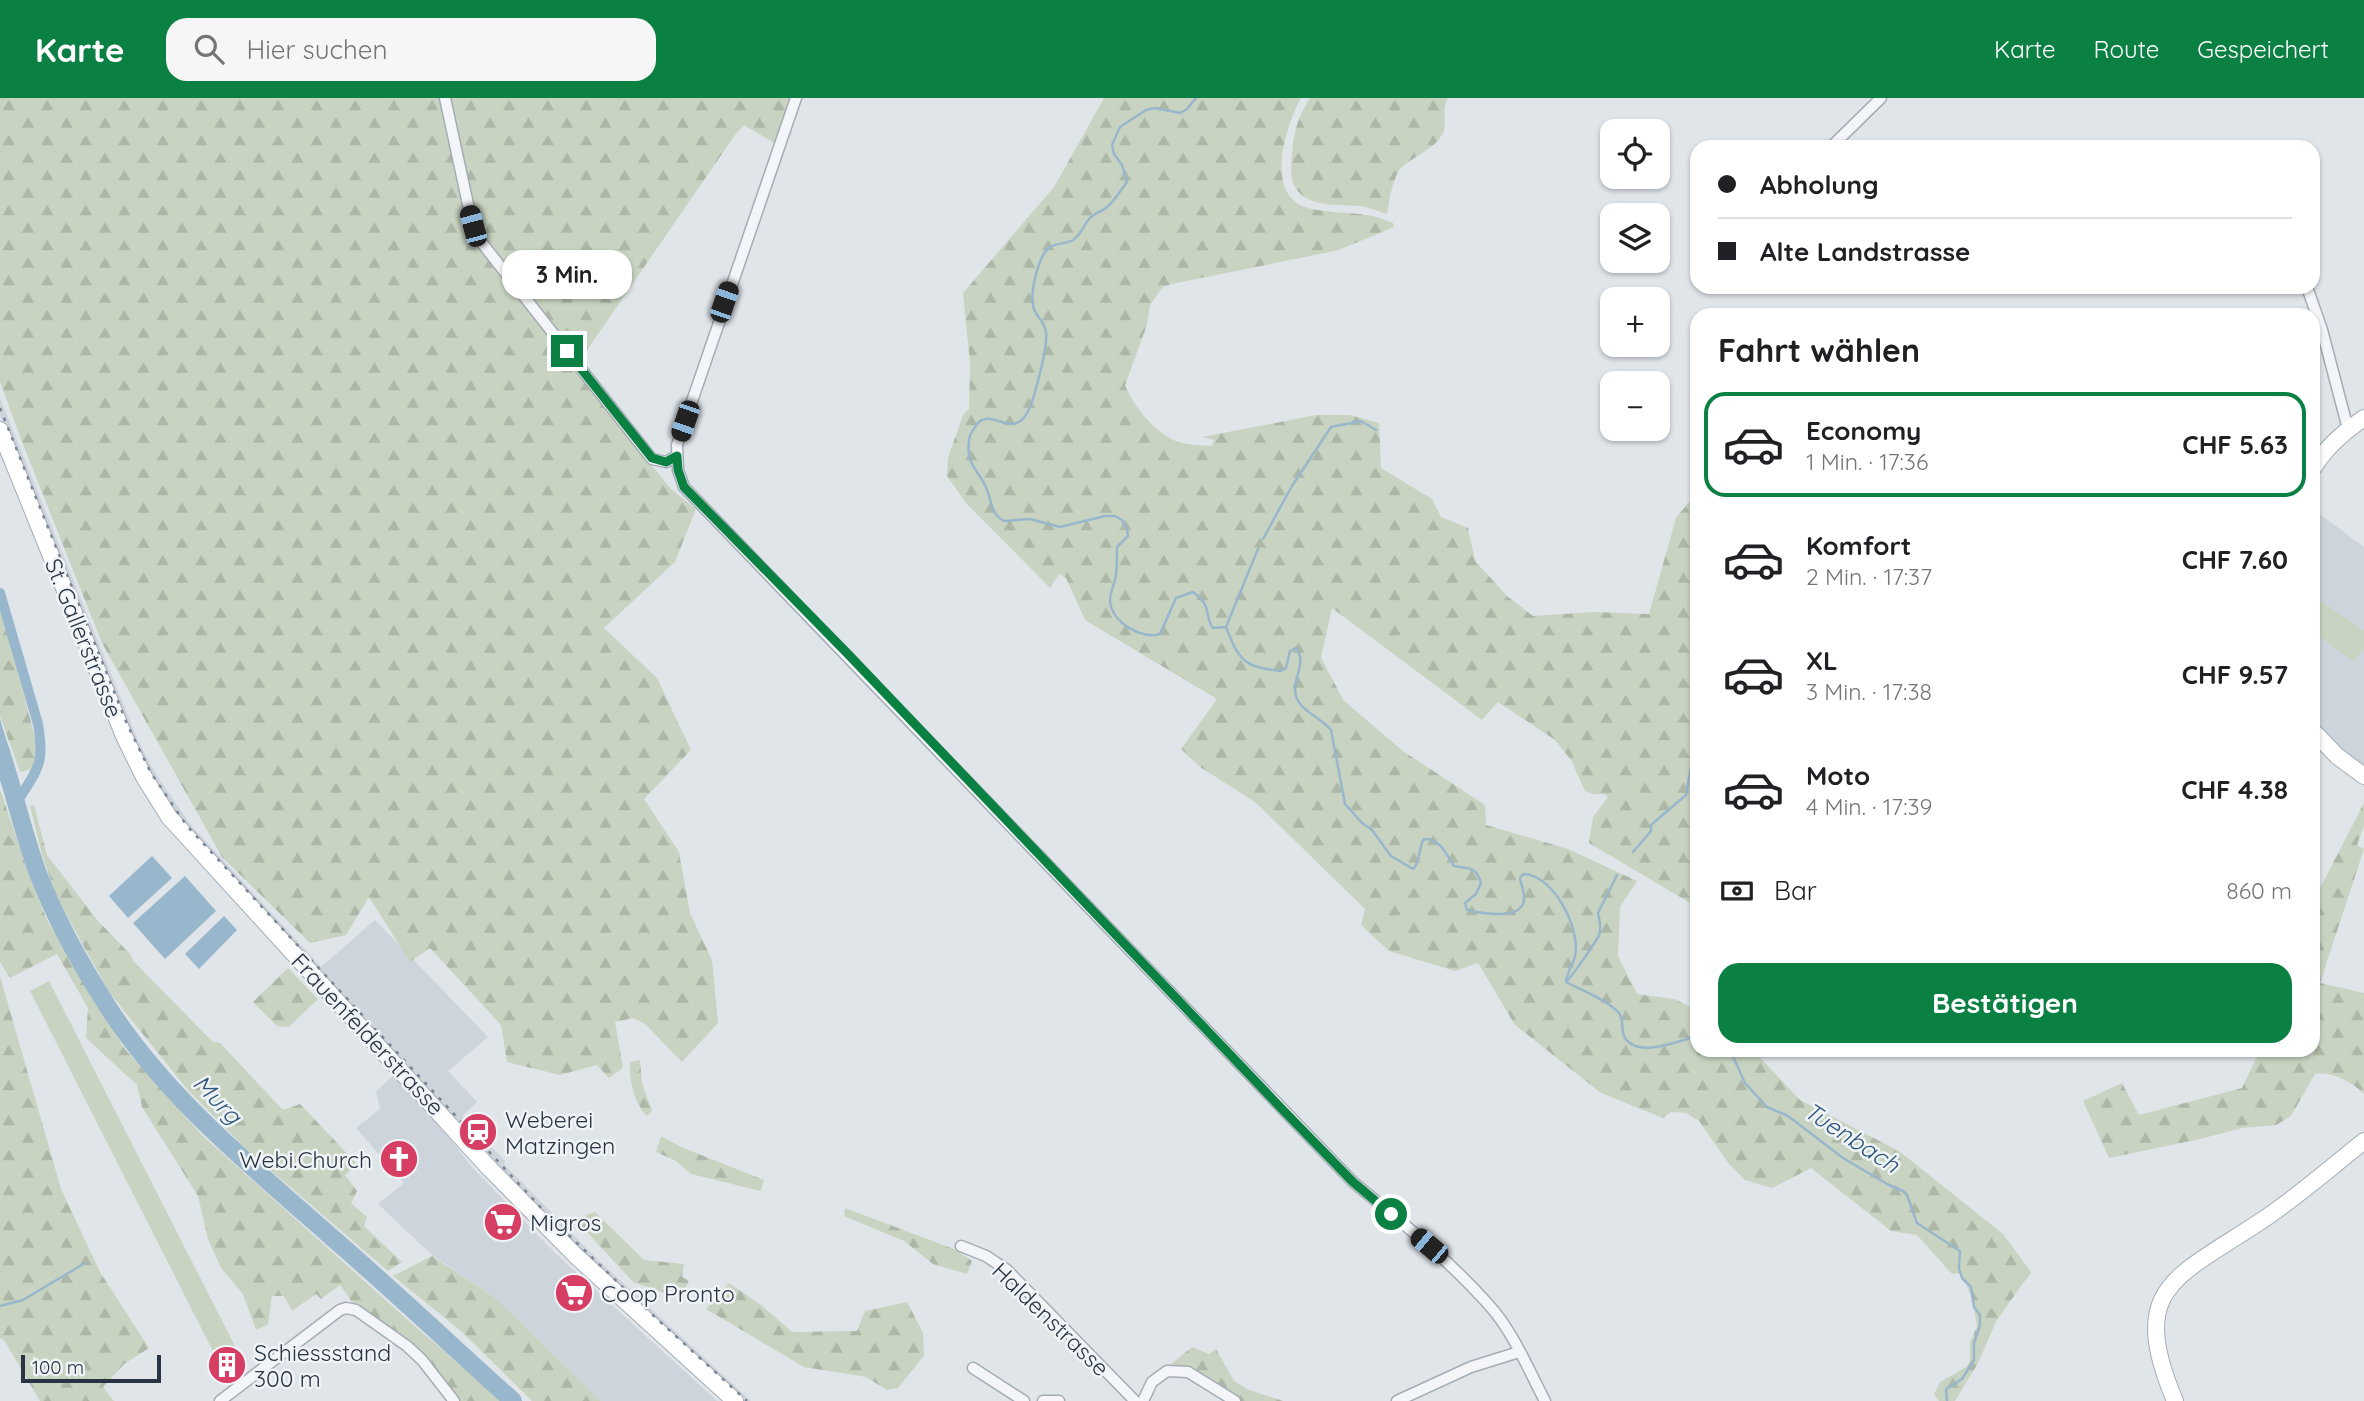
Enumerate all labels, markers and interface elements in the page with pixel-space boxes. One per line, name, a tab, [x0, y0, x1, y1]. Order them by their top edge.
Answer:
search box	[166, 18, 656, 81]
text: Karte	[35, 29, 124, 70]
icon: search	[190, 30, 228, 68]
text: Hier suchen	[246, 33, 388, 66]
text: Karte	[1994, 34, 2056, 64]
text: Route	[2094, 34, 2159, 64]
text: Gespeichert	[2197, 34, 2329, 64]
map controls	[1600, 119, 1670, 441]
button: locate	[1600, 119, 1670, 189]
text: Abholung	[1760, 168, 1879, 201]
car	[458, 203, 489, 249]
button: layers	[1600, 203, 1670, 273]
text: Alte Landstrasse	[1760, 235, 1970, 268]
callout: 3 Min.	[502, 250, 632, 299]
text: 3 Min.	[536, 260, 598, 289]
car	[708, 279, 741, 325]
button: +	[1600, 287, 1670, 357]
text: Fahrt wählen	[1718, 330, 1920, 370]
route end	[551, 335, 583, 367]
button: −	[1600, 371, 1670, 441]
car	[669, 398, 702, 444]
icon: car	[1722, 413, 1785, 476]
text: Economy	[1806, 414, 1921, 447]
text: CHF 5.63	[2182, 428, 2288, 461]
text: 1 Min. · 17:36	[1806, 447, 1928, 476]
icon: car	[1722, 528, 1785, 591]
text: Komfort	[1806, 529, 1911, 562]
text: CHF 7.60	[2182, 543, 2288, 576]
street label: St. Gallerstrasse	[39, 554, 129, 722]
text: 2 Min. · 17:37	[1806, 562, 1932, 591]
icon: car	[1722, 643, 1785, 706]
text: XL	[1806, 644, 1838, 677]
text: CHF 9.57	[2182, 658, 2288, 691]
text: 3 Min. · 17:38	[1806, 677, 1932, 706]
icon: car	[1722, 758, 1785, 821]
text: Moto	[1806, 759, 1870, 792]
text: CHF 4.38	[2181, 773, 2288, 806]
text: 4 Min. · 17:39	[1806, 792, 1932, 821]
icon: cash	[1718, 872, 1756, 910]
text: Bar	[1774, 874, 1817, 907]
text: 860 m	[2226, 876, 2292, 905]
street label: Frauenfelderstrasse	[285, 947, 451, 1121]
button: Bestätigen	[1718, 963, 2292, 1043]
water label: Murg	[187, 1068, 250, 1132]
water label: Tuenbach	[1799, 1095, 1906, 1179]
place label: Weberei Matzingen	[505, 1105, 615, 1160]
station icon: Weberei Matzingen	[457, 1111, 499, 1153]
church icon: Webi.Church	[378, 1138, 420, 1180]
place label: Webi.Church	[240, 1145, 372, 1174]
route start	[1375, 1198, 1407, 1230]
supermarket icon: Migros	[482, 1201, 524, 1243]
place label: Migros	[530, 1208, 601, 1237]
car	[1407, 1224, 1452, 1268]
street label: Haldenstrasse	[986, 1256, 1116, 1382]
supermarket icon: Coop Pronto	[553, 1272, 595, 1314]
place label: Coop Pronto	[601, 1279, 735, 1308]
place label: Schiessstand 300 m	[254, 1338, 391, 1393]
building icon: Schiessstand 300 m	[206, 1344, 248, 1386]
scale bar	[21, 1352, 161, 1384]
text: 100 m	[32, 1355, 84, 1379]

